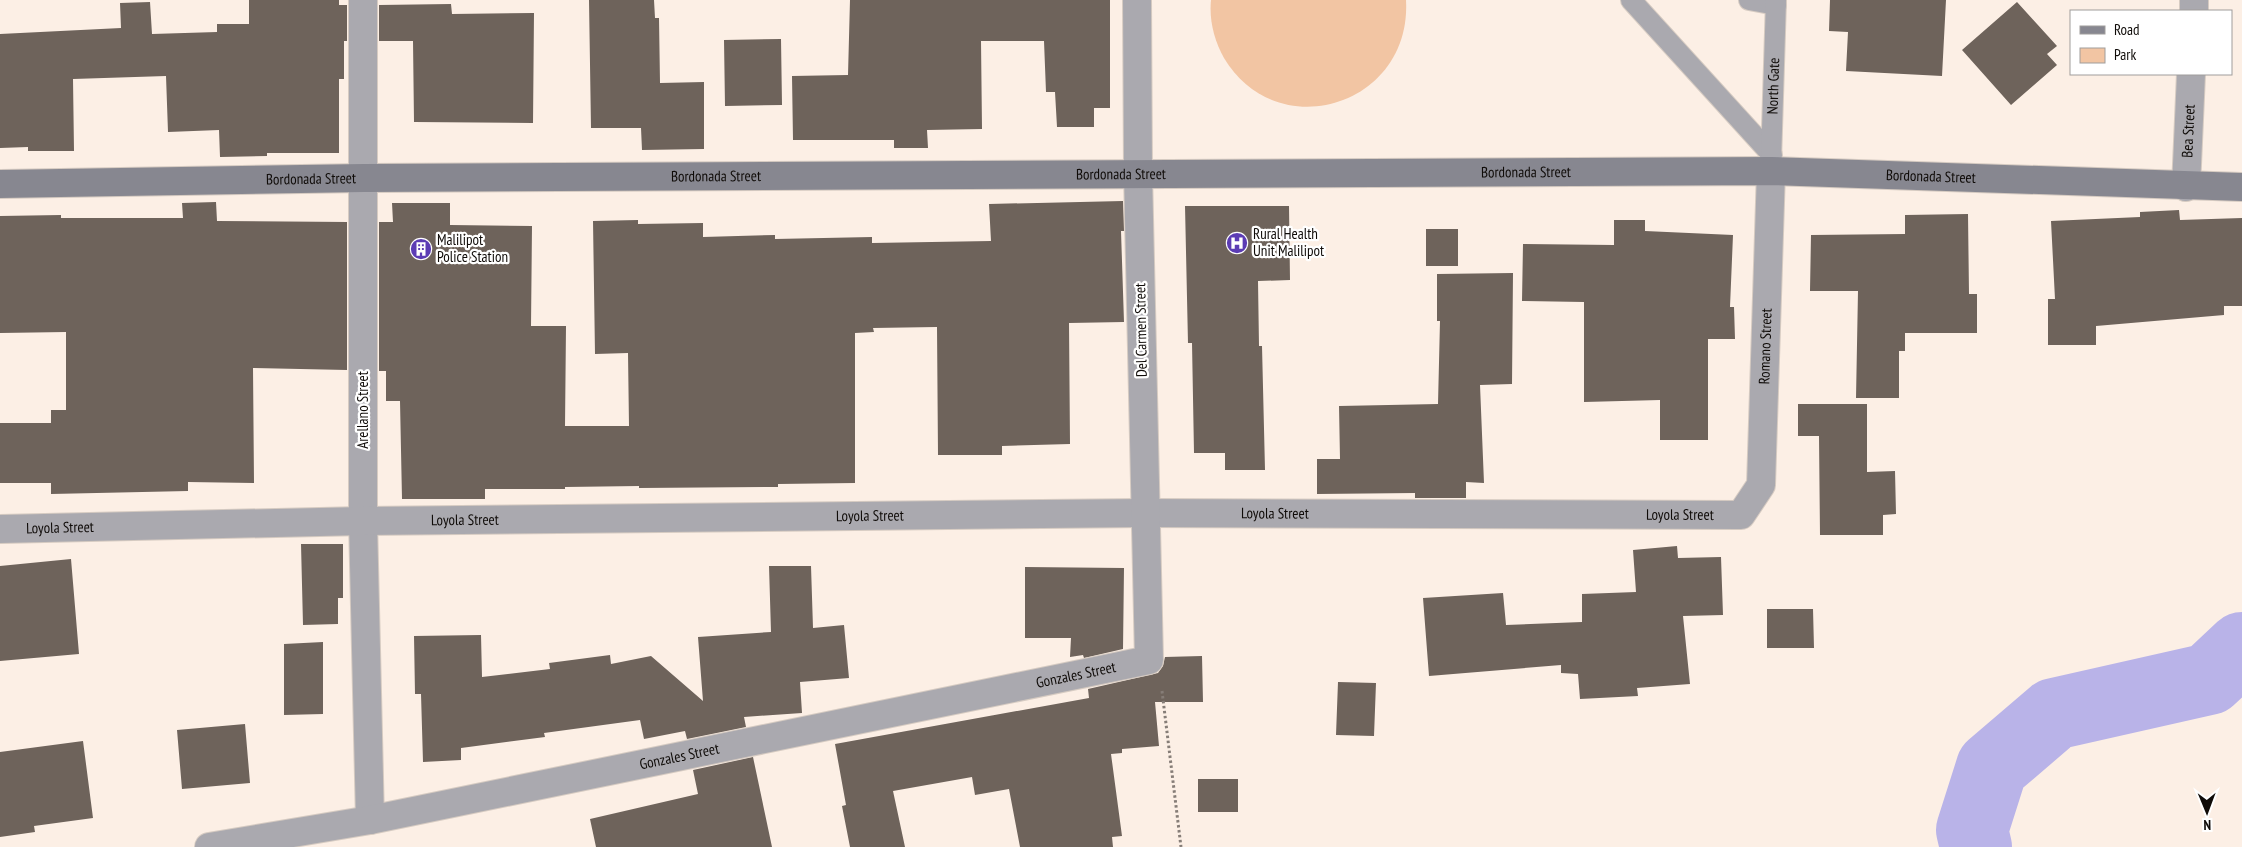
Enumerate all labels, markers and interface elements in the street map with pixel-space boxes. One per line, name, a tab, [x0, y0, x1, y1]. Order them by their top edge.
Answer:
legend	[2070, 10, 2232, 75]
text: Road	[2114, 20, 2140, 39]
text: Park	[2114, 45, 2136, 64]
street label: North Gate	[1762, 57, 1783, 115]
street label: Bea Street	[2177, 104, 2199, 158]
street label: Bordonada Street	[1481, 162, 1571, 181]
street label: Bordonada Street	[1076, 164, 1166, 183]
street label: Bordonada Street	[1886, 165, 1976, 187]
street label: Bordonada Street	[671, 166, 761, 185]
street label: Bordonada Street	[266, 168, 356, 189]
place label: Rural Health Unit Malilipot	[1253, 224, 1324, 260]
place label: Malilipot Police Station	[437, 230, 508, 266]
hospital icon: Rural Health Unit Malilipot	[1225, 231, 1249, 255]
building icon: Malilipot Police Station	[409, 237, 433, 261]
street label: Del Carmen Street	[1130, 283, 1151, 377]
street label: Romano Street	[1754, 308, 1776, 385]
street label: Arellano Street	[353, 371, 372, 449]
street label: Loyola Street	[1241, 503, 1309, 523]
street label: Loyola Street	[836, 505, 904, 525]
street label: Loyola Street	[1646, 505, 1714, 524]
street label: Loyola Street	[431, 510, 499, 529]
street label: Loyola Street	[26, 517, 94, 537]
street label: Gonzales Street	[1034, 657, 1117, 692]
street label: Gonzales Street	[638, 739, 721, 773]
north arrow	[2182, 787, 2232, 837]
text: N	[2203, 816, 2211, 834]

